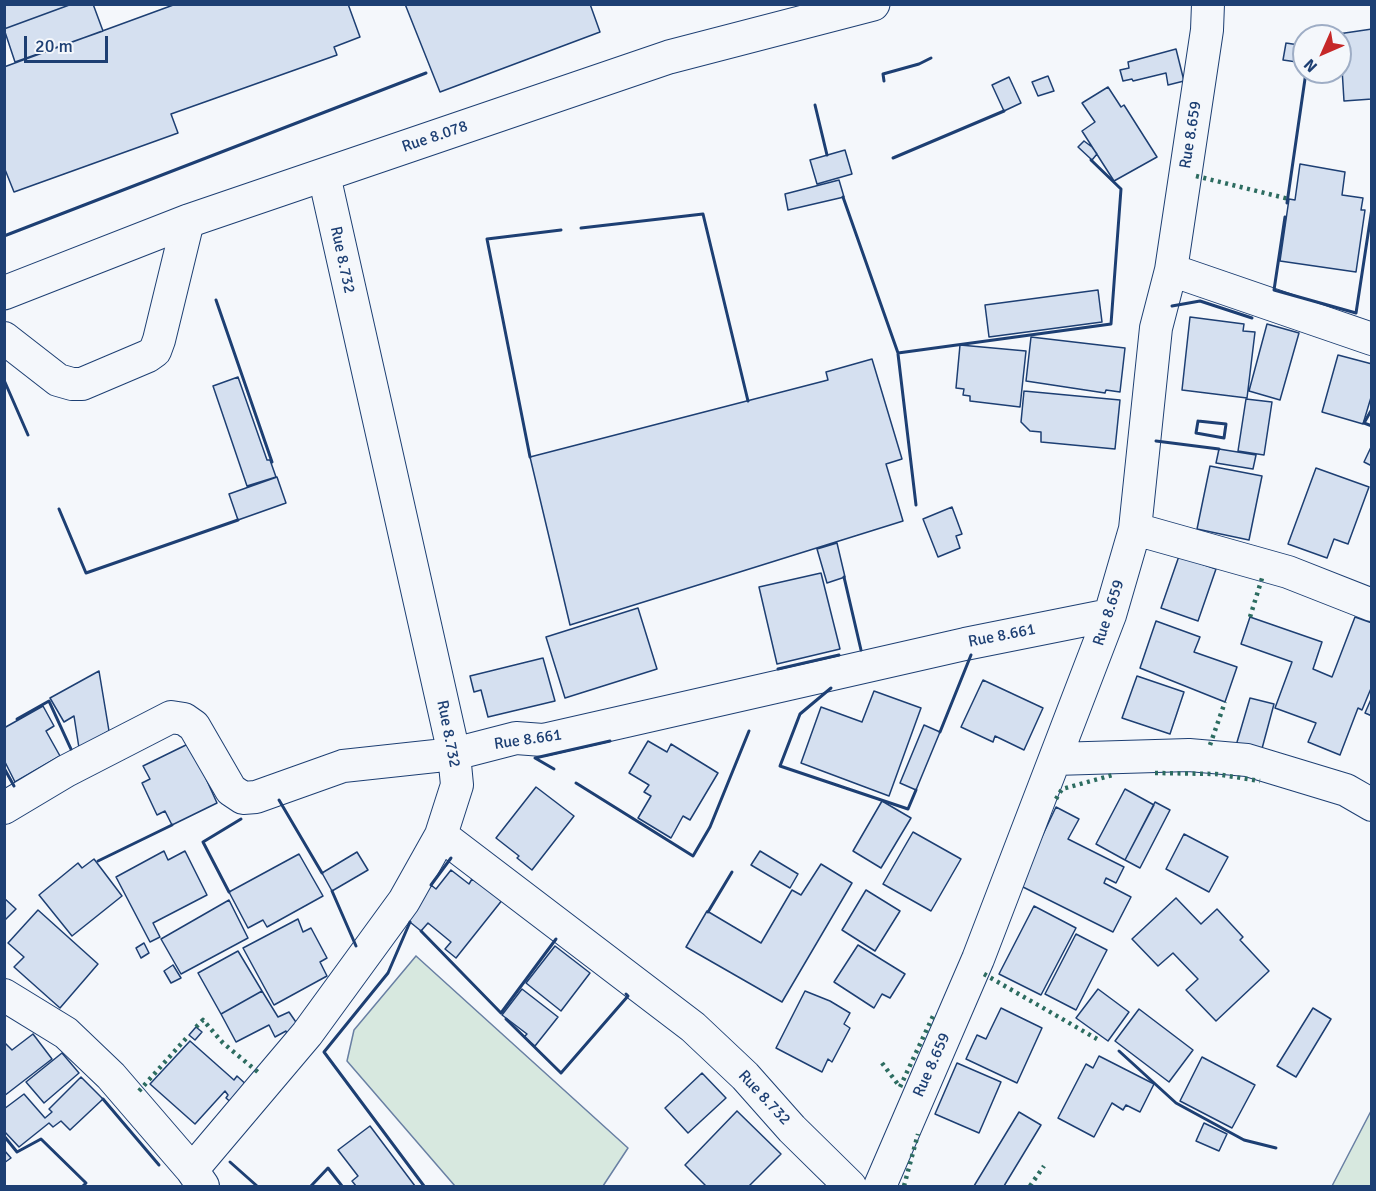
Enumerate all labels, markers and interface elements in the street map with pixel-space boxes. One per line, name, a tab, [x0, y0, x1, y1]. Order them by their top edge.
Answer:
scale bar	[27, 24, 111, 62]
north arrow	[1292, 24, 1352, 84]
text: 20 m	[35, 35, 73, 57]
text: N	[1300, 54, 1322, 76]
street label: Rue 8.659	[1176, 100, 1206, 170]
street label: Rue 8.078	[400, 117, 470, 157]
street label: Rue 8.732	[326, 225, 358, 295]
street label: Rue 8.659	[1089, 578, 1129, 648]
street label: Rue 8.661	[967, 620, 1037, 652]
street label: Rue 8.732	[432, 699, 464, 769]
street label: Rue 8.661	[493, 726, 563, 754]
street label: Rue 8.659	[909, 1030, 955, 1100]
street label: Rue 8.732	[734, 1066, 794, 1130]

